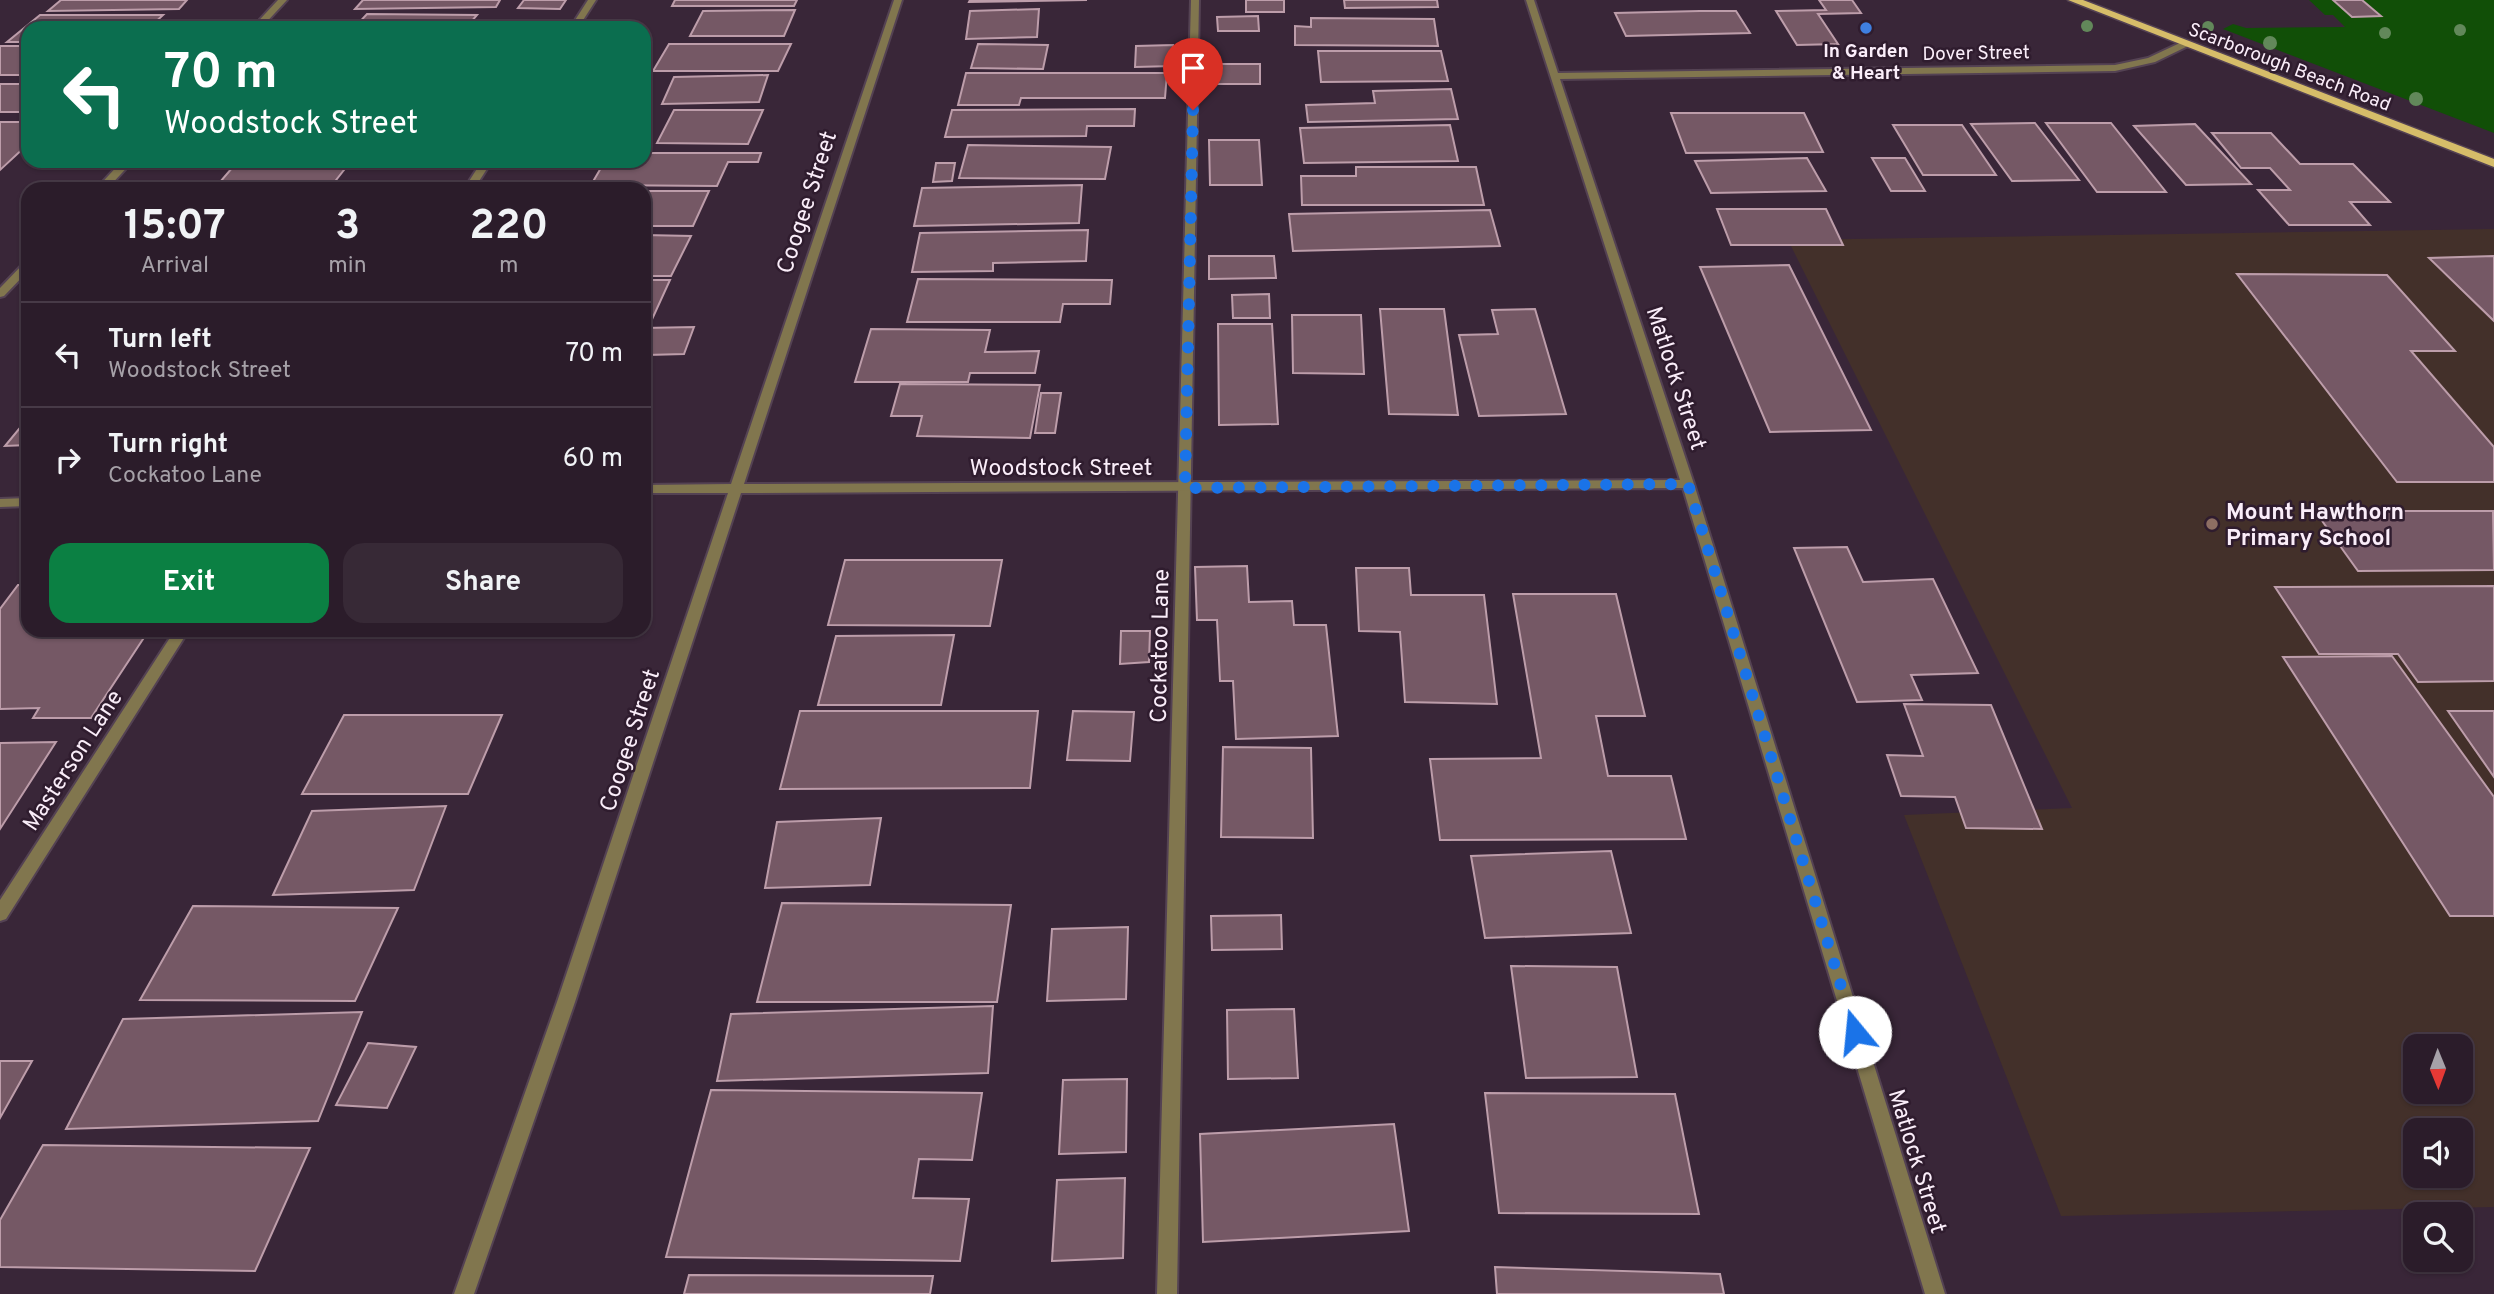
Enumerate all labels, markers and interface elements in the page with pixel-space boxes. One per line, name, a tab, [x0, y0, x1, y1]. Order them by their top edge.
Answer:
street label: Scarborough Beach Road	[2185, 18, 2394, 118]
marker: In Garden & Heart	[1858, 20, 1874, 36]
pin	[1163, 38, 1223, 110]
place label: In Garden & Heart	[1823, 40, 1909, 86]
street label: Dover Street	[1922, 41, 2030, 67]
text: 70 m	[164, 44, 278, 106]
icon: left	[49, 49, 140, 140]
icon: arrive	[1174, 49, 1212, 87]
text: Woodstock Street	[164, 105, 418, 145]
street label: Coogee Street	[772, 128, 845, 278]
text: 15:07	[124, 201, 226, 254]
text: 3	[335, 201, 360, 254]
text: 220	[469, 201, 548, 254]
text: Arrival	[140, 252, 209, 281]
text: min	[328, 252, 367, 281]
text: m	[499, 252, 519, 281]
street label: Matlock Street	[1638, 303, 1712, 454]
text: Turn left	[108, 324, 212, 357]
icon: left	[49, 336, 87, 374]
text: 70 m	[565, 338, 623, 371]
text: Woodstock Street	[108, 357, 291, 386]
text: Turn right	[108, 429, 228, 462]
icon: right	[49, 441, 87, 479]
text: 60 m	[563, 443, 623, 476]
street label: Woodstock Street	[970, 455, 1152, 484]
text: Cockatoo Lane	[108, 462, 262, 491]
place label: Mount Hawthorn Primary School	[2226, 499, 2404, 554]
marker: Mount Hawthorn Primary School	[2204, 516, 2220, 532]
button: Exit	[49, 543, 329, 623]
button: Share	[343, 543, 623, 623]
street label: Cockatoo Lane	[1146, 569, 1177, 723]
street label: Coogee Street	[595, 666, 668, 816]
street label: Masterson Lane	[18, 685, 131, 838]
position arrow	[1818, 995, 1892, 1069]
north arrow	[2403, 1034, 2473, 1104]
map controls	[2403, 1034, 2473, 1272]
street label: Matlock Street	[1880, 1086, 1951, 1237]
button: sound	[2403, 1118, 2473, 1188]
button: search	[2403, 1202, 2473, 1272]

